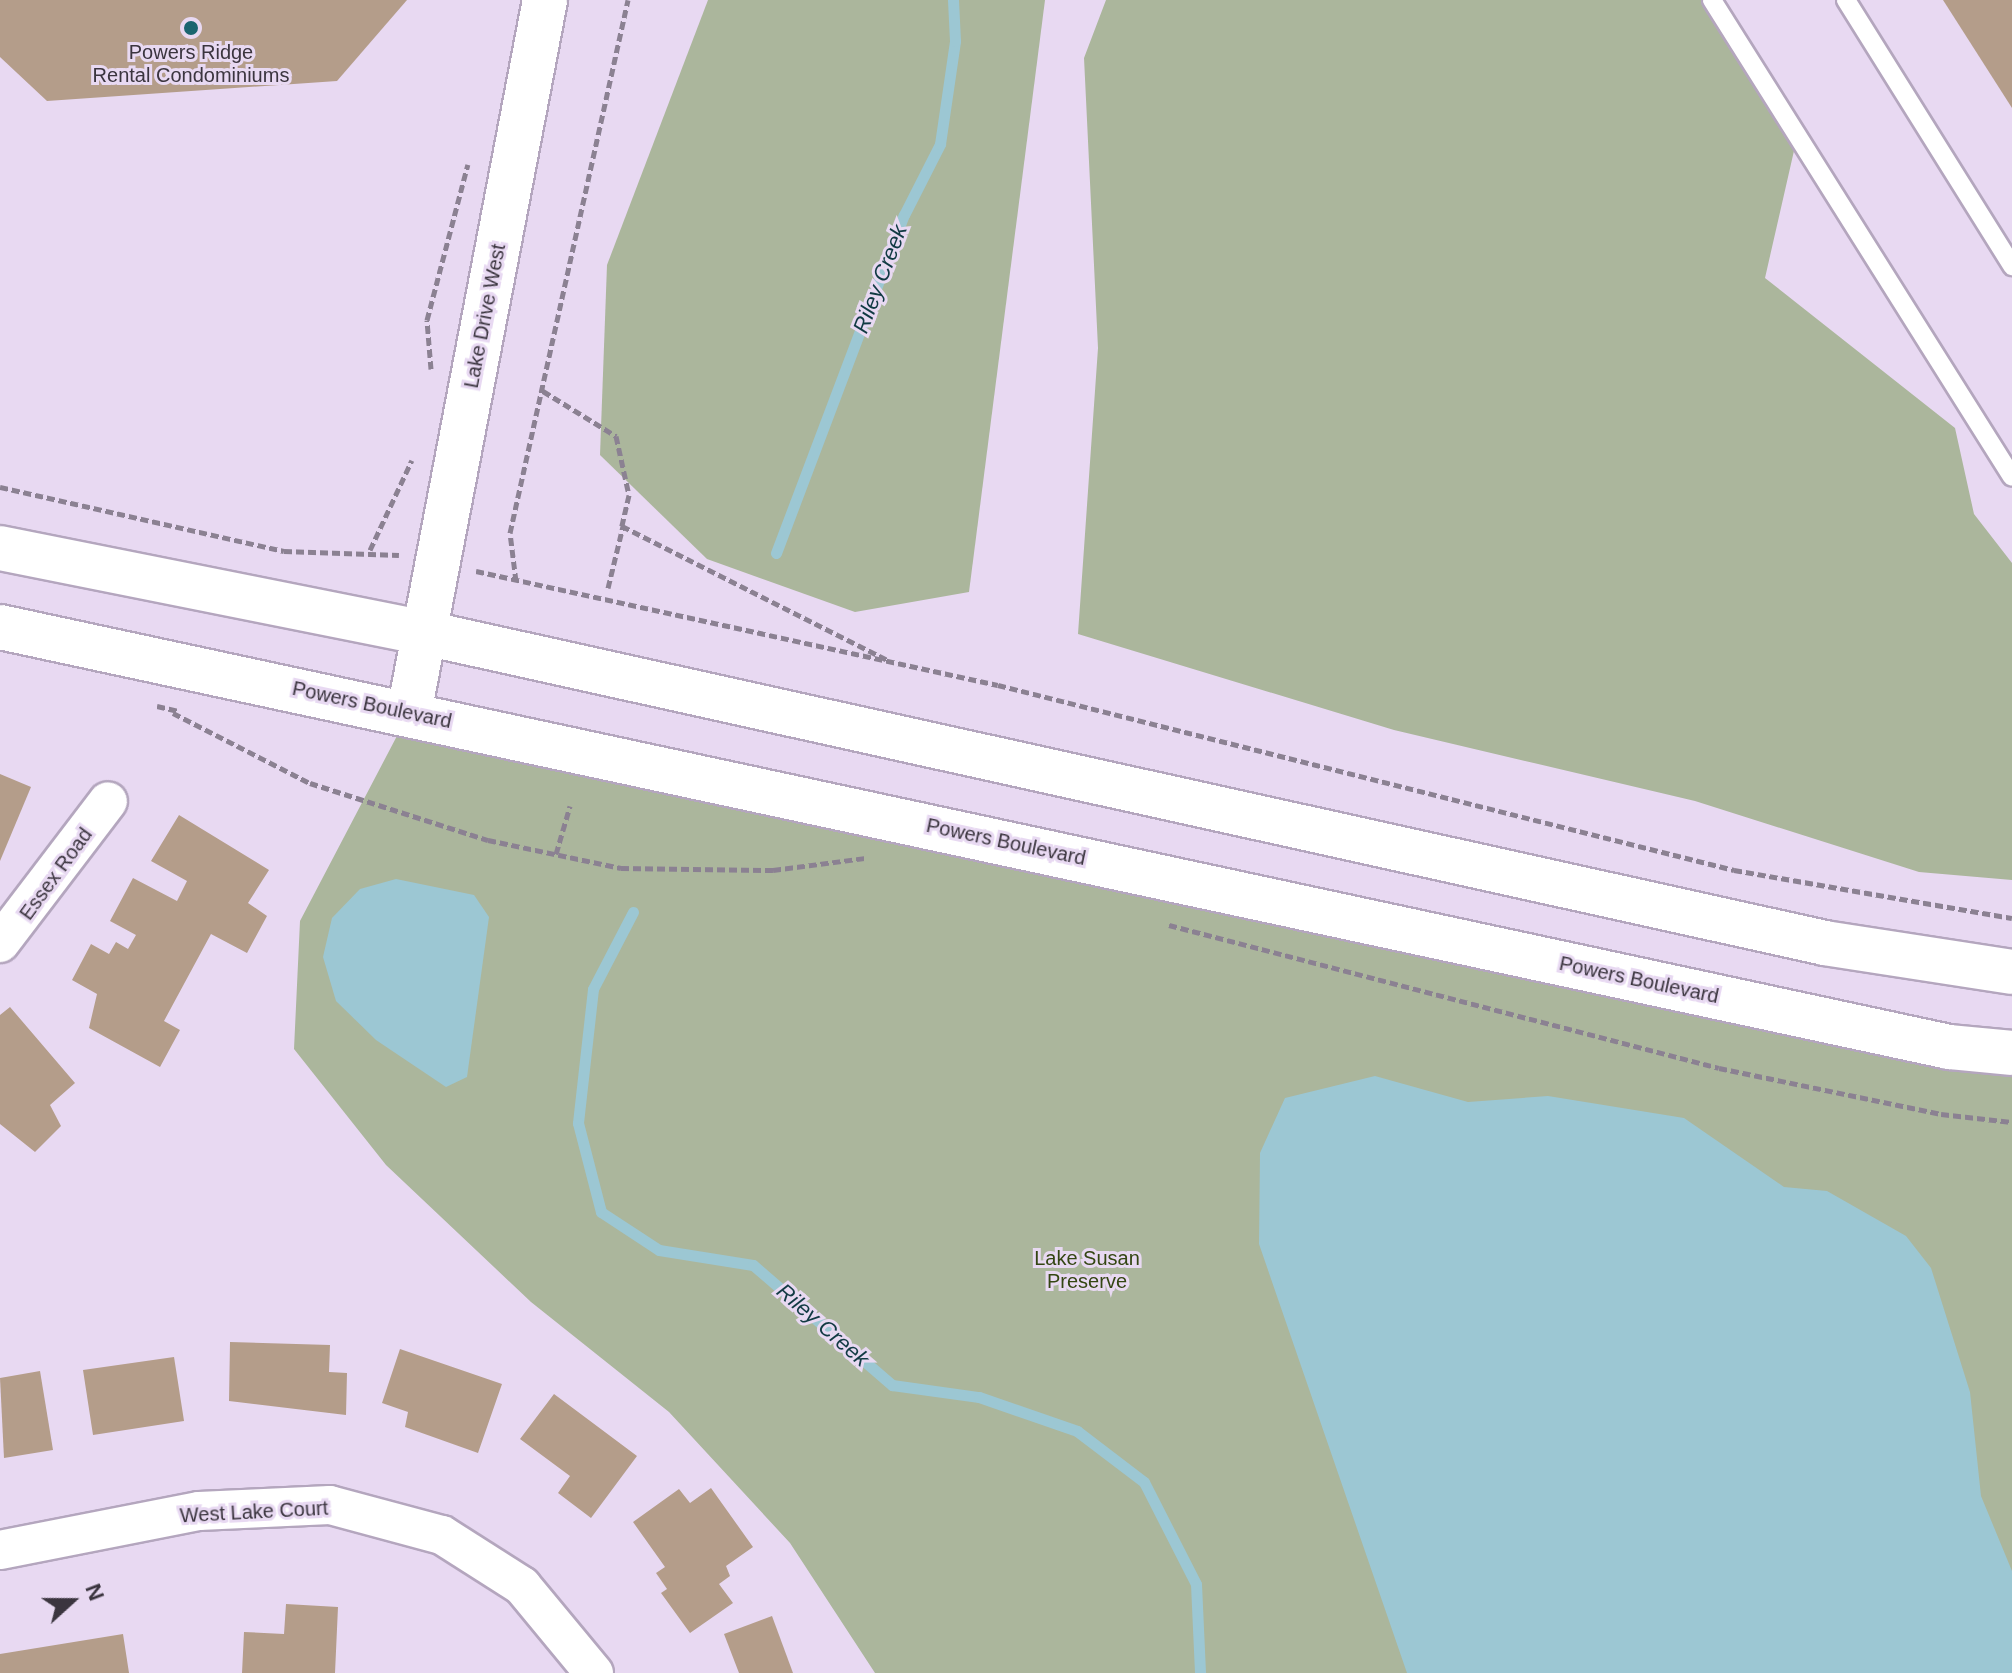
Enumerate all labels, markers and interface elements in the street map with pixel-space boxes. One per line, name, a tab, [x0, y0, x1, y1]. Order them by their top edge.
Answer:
marker: Powers Ridge Rental Condominiums	[182, 19, 200, 37]
place label: Powers Ridge Rental Condominiums	[93, 40, 289, 87]
water label: Riley Creek	[847, 221, 913, 337]
street label: Lake Drive West	[459, 242, 511, 390]
street label: Powers Boulevard	[290, 676, 454, 734]
street label: Powers Boulevard	[924, 813, 1088, 871]
street label: Essex Road	[15, 823, 97, 925]
street label: Powers Boulevard	[1557, 951, 1721, 1009]
park label: Lake Susan Preserve	[1034, 1247, 1140, 1294]
water label: Riley Creek	[771, 1278, 875, 1372]
street label: West Lake Court	[179, 1496, 329, 1528]
north arrow	[32, 1561, 112, 1641]
text: N	[80, 1580, 109, 1604]

